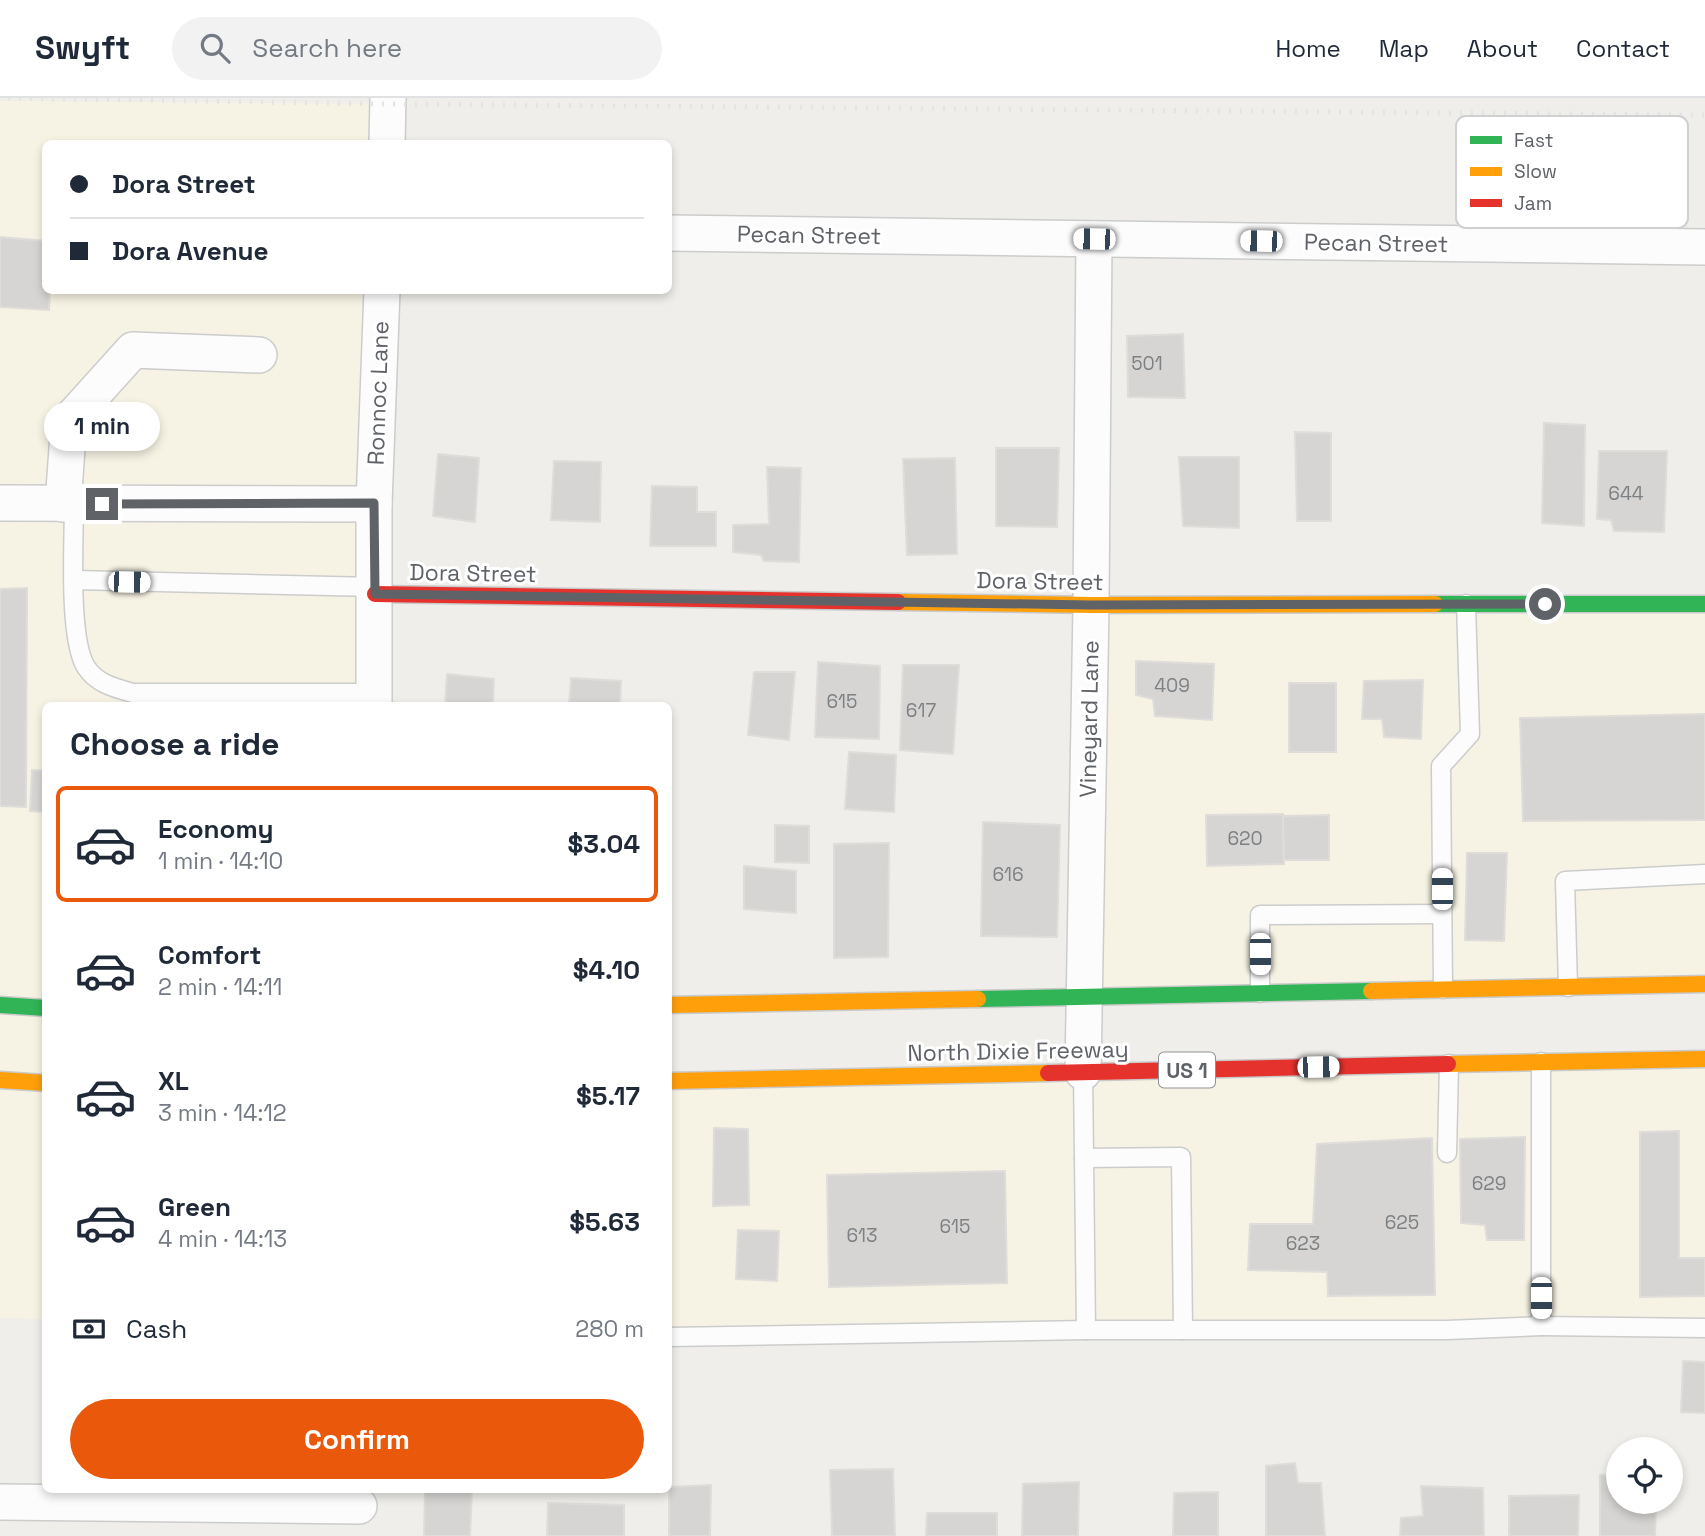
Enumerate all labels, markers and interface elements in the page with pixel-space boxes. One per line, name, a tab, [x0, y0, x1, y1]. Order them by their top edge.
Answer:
search box	[172, 17, 662, 80]
text: Swyft	[35, 27, 130, 69]
icon: search	[196, 29, 234, 67]
text: Search here	[252, 31, 402, 65]
text: Home	[1275, 33, 1341, 64]
text: Map	[1379, 33, 1429, 64]
text: About	[1467, 33, 1538, 64]
text: Contact	[1576, 33, 1670, 64]
legend	[1456, 116, 1688, 228]
text: Fast	[1514, 128, 1554, 153]
text: Slow	[1514, 159, 1557, 184]
text: Dora Street	[112, 167, 256, 201]
text: Jam	[1514, 191, 1552, 216]
street label: Pecan Street	[737, 219, 881, 251]
street label: Pecan Street	[1304, 227, 1448, 259]
car	[1073, 228, 1116, 250]
car	[1240, 230, 1283, 252]
text: Dora Avenue	[112, 234, 268, 268]
street label: Ronnoc Lane	[360, 320, 396, 466]
house number: 501	[1131, 351, 1163, 376]
callout: 1 min	[44, 402, 160, 452]
text: 1 min	[74, 411, 130, 441]
house number: 644	[1608, 481, 1644, 506]
route end	[86, 488, 118, 520]
street label: Dora Street	[409, 557, 537, 589]
street label: Dora Street	[976, 565, 1104, 597]
car	[108, 571, 151, 593]
route start	[1529, 588, 1561, 620]
street label: Vineyard Lane	[1073, 640, 1105, 798]
house number: 409	[1154, 673, 1190, 698]
house number: 615	[827, 689, 857, 714]
house number: 617	[906, 698, 936, 723]
text: Choose a ride	[70, 724, 280, 764]
text: Economy	[158, 812, 274, 846]
icon: car	[74, 813, 137, 876]
house number: 620	[1227, 826, 1263, 851]
text: $3.04	[568, 827, 640, 861]
text: 1 min · 14:10	[158, 846, 283, 876]
house number: 616	[992, 862, 1024, 887]
car	[1432, 868, 1453, 910]
car	[1250, 933, 1271, 975]
text: Comfort	[158, 938, 261, 972]
icon: car	[74, 939, 137, 1002]
text: $4.10	[573, 953, 640, 987]
text: 2 min · 14:11	[158, 972, 282, 1002]
street label: North Dixie Freeway	[907, 1034, 1129, 1068]
road number: US 1	[1159, 1052, 1215, 1088]
car	[1297, 1056, 1340, 1078]
text: XL	[158, 1064, 189, 1098]
icon: car	[74, 1065, 137, 1128]
text: $5.17	[576, 1079, 640, 1113]
text: 3 min · 14:12	[158, 1098, 287, 1128]
house number: 629	[1472, 1171, 1506, 1196]
text: Green	[158, 1190, 231, 1224]
icon: car	[74, 1191, 137, 1254]
text: $5.63	[569, 1205, 640, 1239]
house number: 625	[1385, 1210, 1419, 1235]
house number: 615	[940, 1214, 970, 1239]
house number: 613	[846, 1223, 878, 1248]
text: 4 min · 14:13	[158, 1224, 287, 1254]
house number: 623	[1286, 1231, 1320, 1256]
car	[1531, 1277, 1552, 1319]
icon: cash	[70, 1310, 108, 1348]
text: Cash	[126, 1312, 187, 1346]
text: 280 m	[575, 1314, 644, 1344]
button: Confirm	[70, 1399, 644, 1479]
map controls	[1606, 1437, 1683, 1514]
button: locate	[1606, 1437, 1683, 1514]

